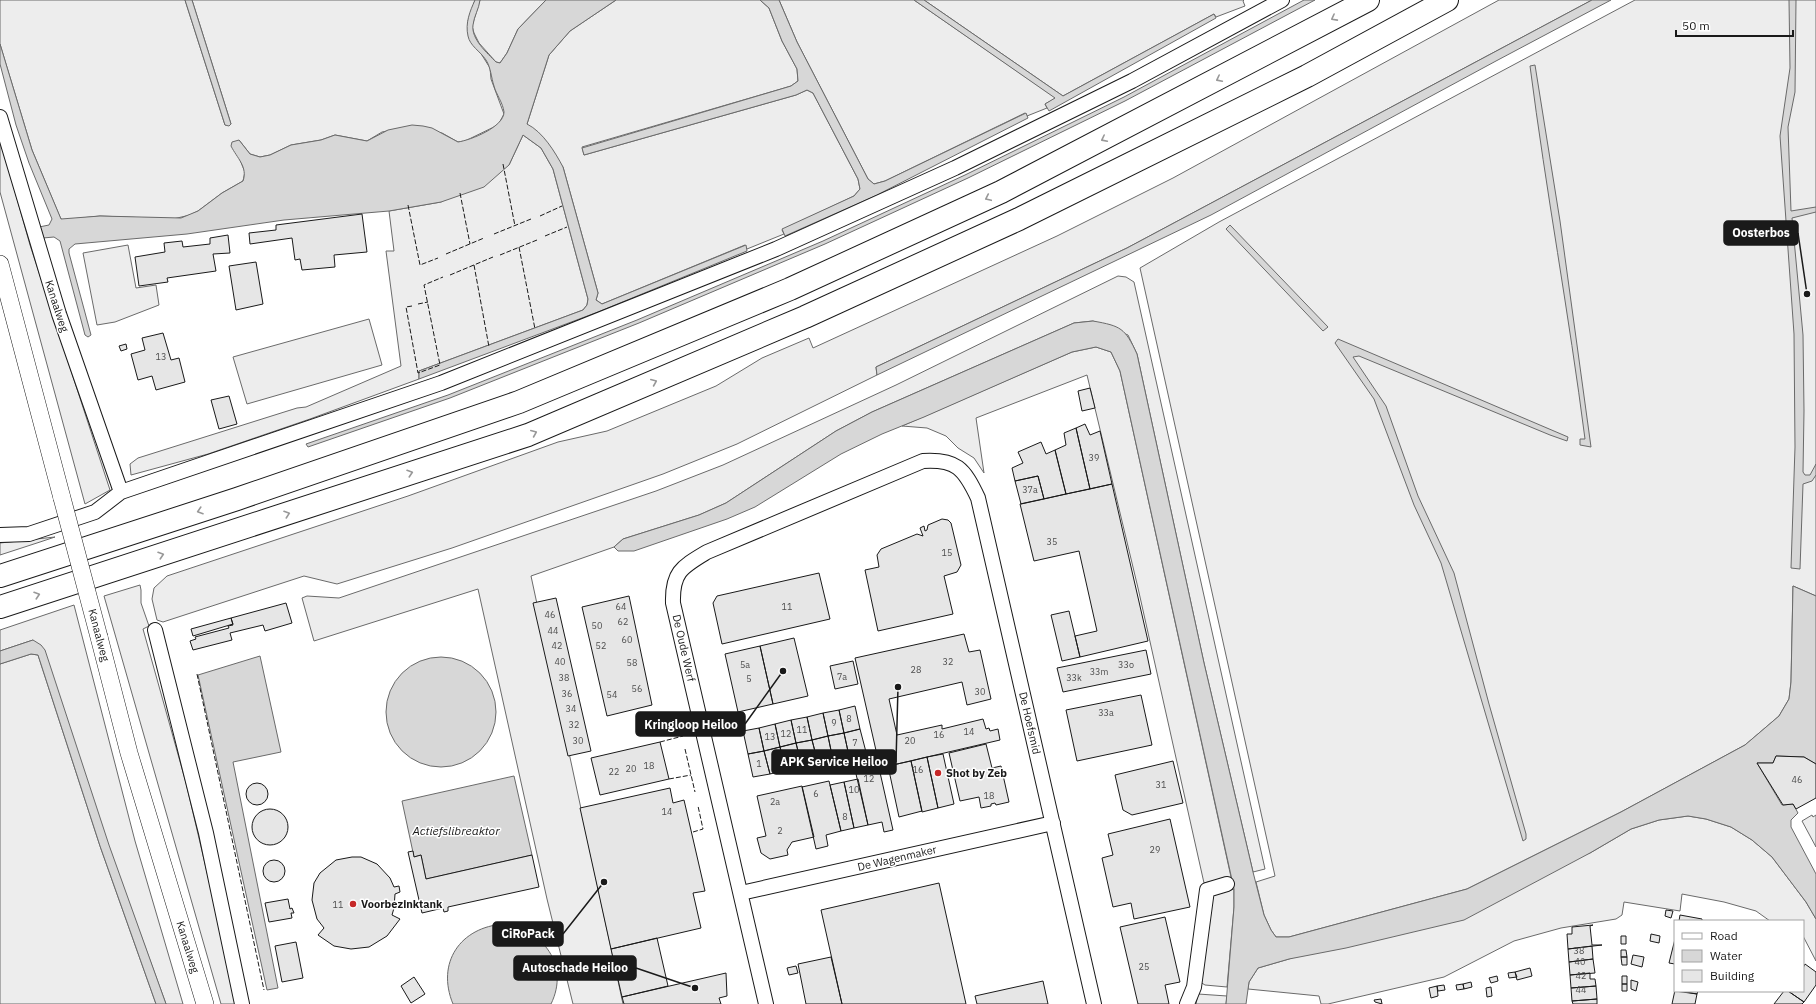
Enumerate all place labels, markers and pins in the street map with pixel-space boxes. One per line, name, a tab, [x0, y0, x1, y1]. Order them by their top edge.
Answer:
callout: Oosterbos	[1724, 221, 1798, 245]
callout: Kringloop Heiloo	[636, 712, 745, 736]
callout: APK Service Heiloo	[772, 750, 896, 774]
place label: Shot by Zeb	[946, 766, 1007, 780]
marker: Shot by Zeb	[933, 768, 943, 778]
place label: Voorbezinktank	[361, 897, 443, 911]
marker: Voorbezinktank	[348, 899, 358, 909]
callout: CiRoPack	[493, 922, 563, 946]
callout: Autoschade Heiloo	[514, 956, 636, 980]

